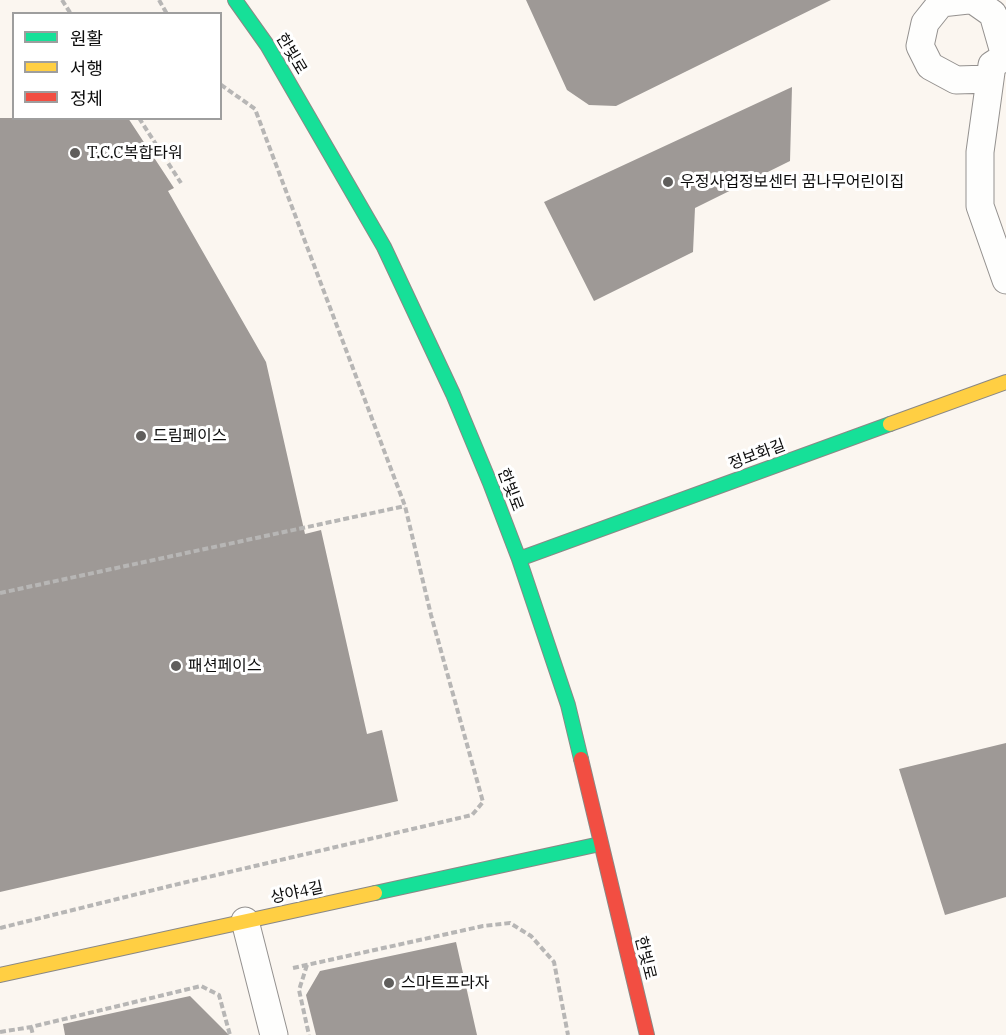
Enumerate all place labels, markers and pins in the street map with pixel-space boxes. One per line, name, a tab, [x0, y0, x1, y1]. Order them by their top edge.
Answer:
place label: T.C.C복합타워	[87, 143, 183, 163]
marker: T.C.C복합타워	[68, 146, 82, 160]
place label: 우정사업정보센터 꿈나무어린이집	[680, 172, 905, 192]
marker: 우정사업정보센터 꿈나무어린이집	[661, 175, 675, 189]
place label: 드림페이스	[153, 426, 227, 446]
marker: 드림페이스	[134, 429, 148, 443]
place label: 패션페이스	[188, 656, 262, 676]
marker: 패션페이스	[169, 659, 183, 673]
place label: 스마트프라자	[401, 973, 489, 993]
marker: 스마트프라자	[382, 976, 396, 990]

